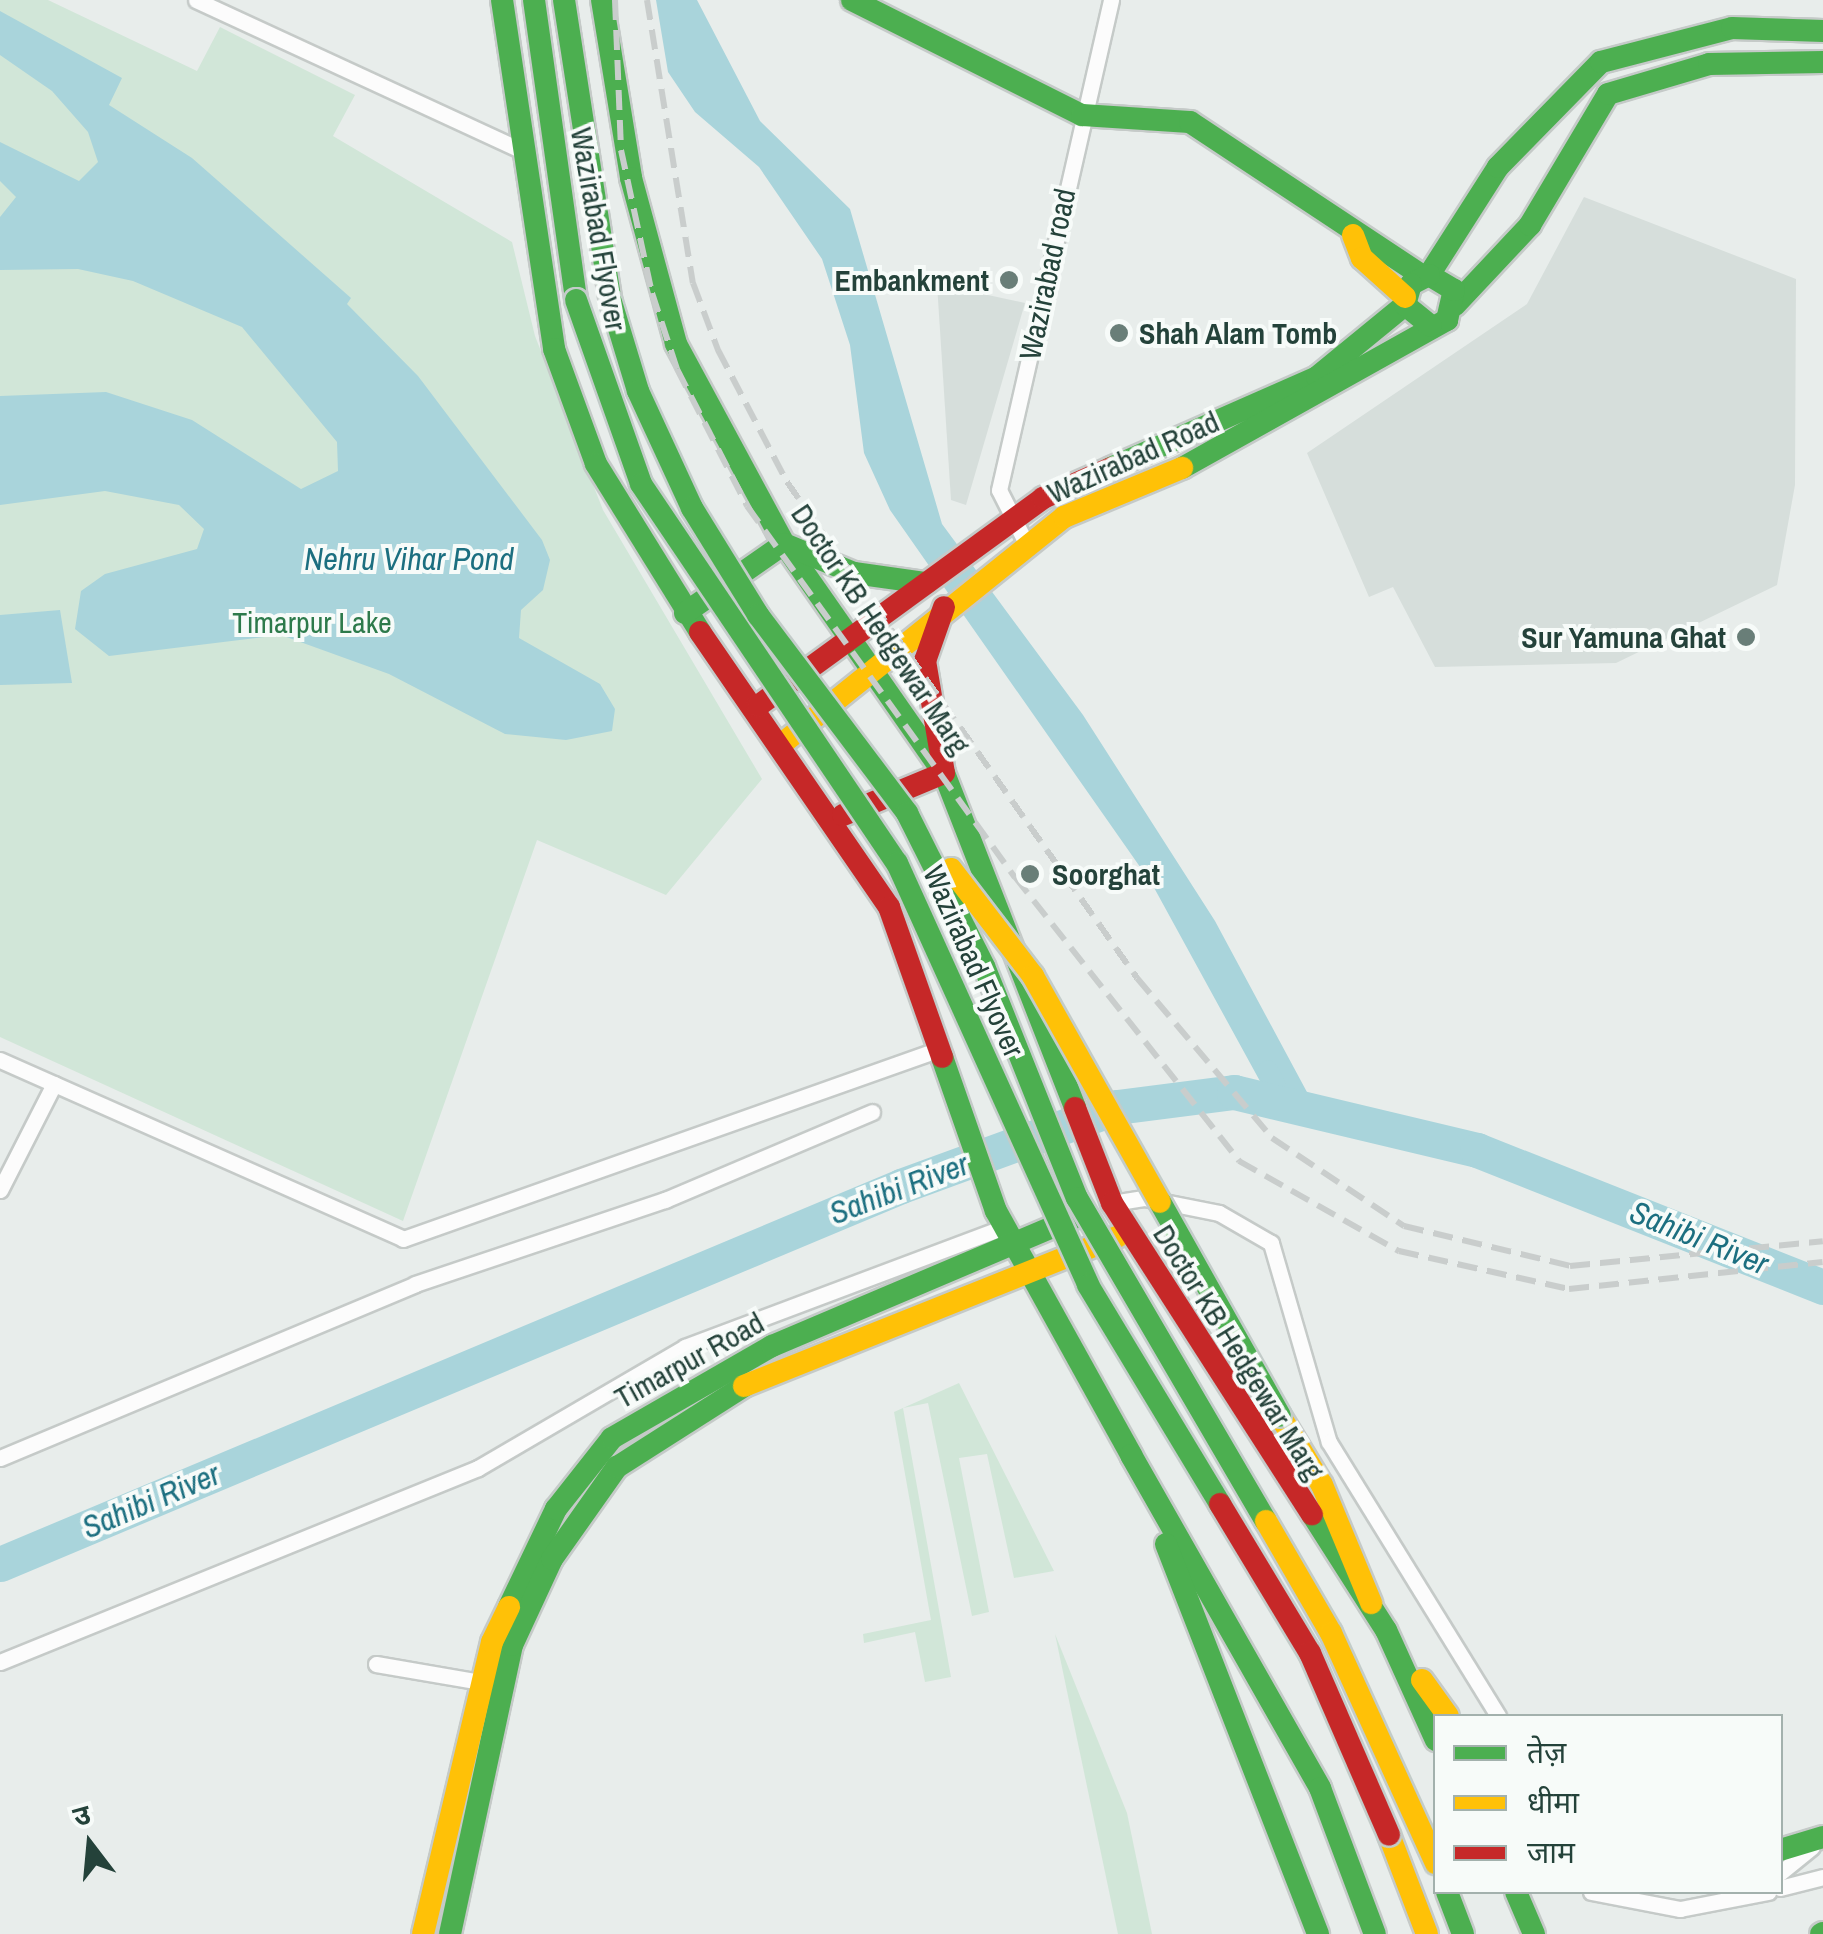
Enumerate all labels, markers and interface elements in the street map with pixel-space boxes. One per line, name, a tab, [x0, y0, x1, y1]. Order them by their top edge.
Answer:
street label: Wazirabad Flyover	[563, 125, 635, 333]
street label: Wazirabad road	[1011, 185, 1083, 363]
place label: Embankment	[835, 262, 989, 298]
marker: Embankment	[998, 269, 1020, 291]
place label: Shah Alam Tomb	[1139, 315, 1338, 351]
marker: Shah Alam Tomb	[1108, 322, 1130, 344]
street label: Wazirabad Road	[1042, 403, 1224, 511]
street label: Doctor KB Hedgewar Marg	[784, 497, 978, 761]
water label: Nehru Vihar Pond	[304, 540, 514, 578]
park label: Timarpur Lake	[232, 604, 392, 640]
place label: Sur Yamuna Ghat	[1521, 619, 1726, 655]
marker: Sur Yamuna Ghat	[1735, 626, 1757, 648]
place label: Soorghat	[1052, 856, 1160, 892]
street label: Wazirabad Flyover	[916, 860, 1032, 1062]
marker: Soorghat	[1017, 861, 1043, 887]
water label: Sahibi River	[824, 1145, 974, 1233]
water label: Sahibi River	[1624, 1193, 1774, 1283]
street label: Doctor KB Hedgewar Marg	[1146, 1218, 1332, 1486]
street label: Timarpur Road	[608, 1304, 770, 1416]
water label: Sahibi River	[76, 1455, 226, 1547]
legend	[1433, 1714, 1783, 1894]
text: तेज़	[1527, 1732, 1566, 1772]
text: धीमा	[1527, 1782, 1579, 1822]
north arrow	[40, 1794, 140, 1894]
text: उ	[69, 1795, 95, 1836]
text: जाम	[1527, 1832, 1575, 1872]

